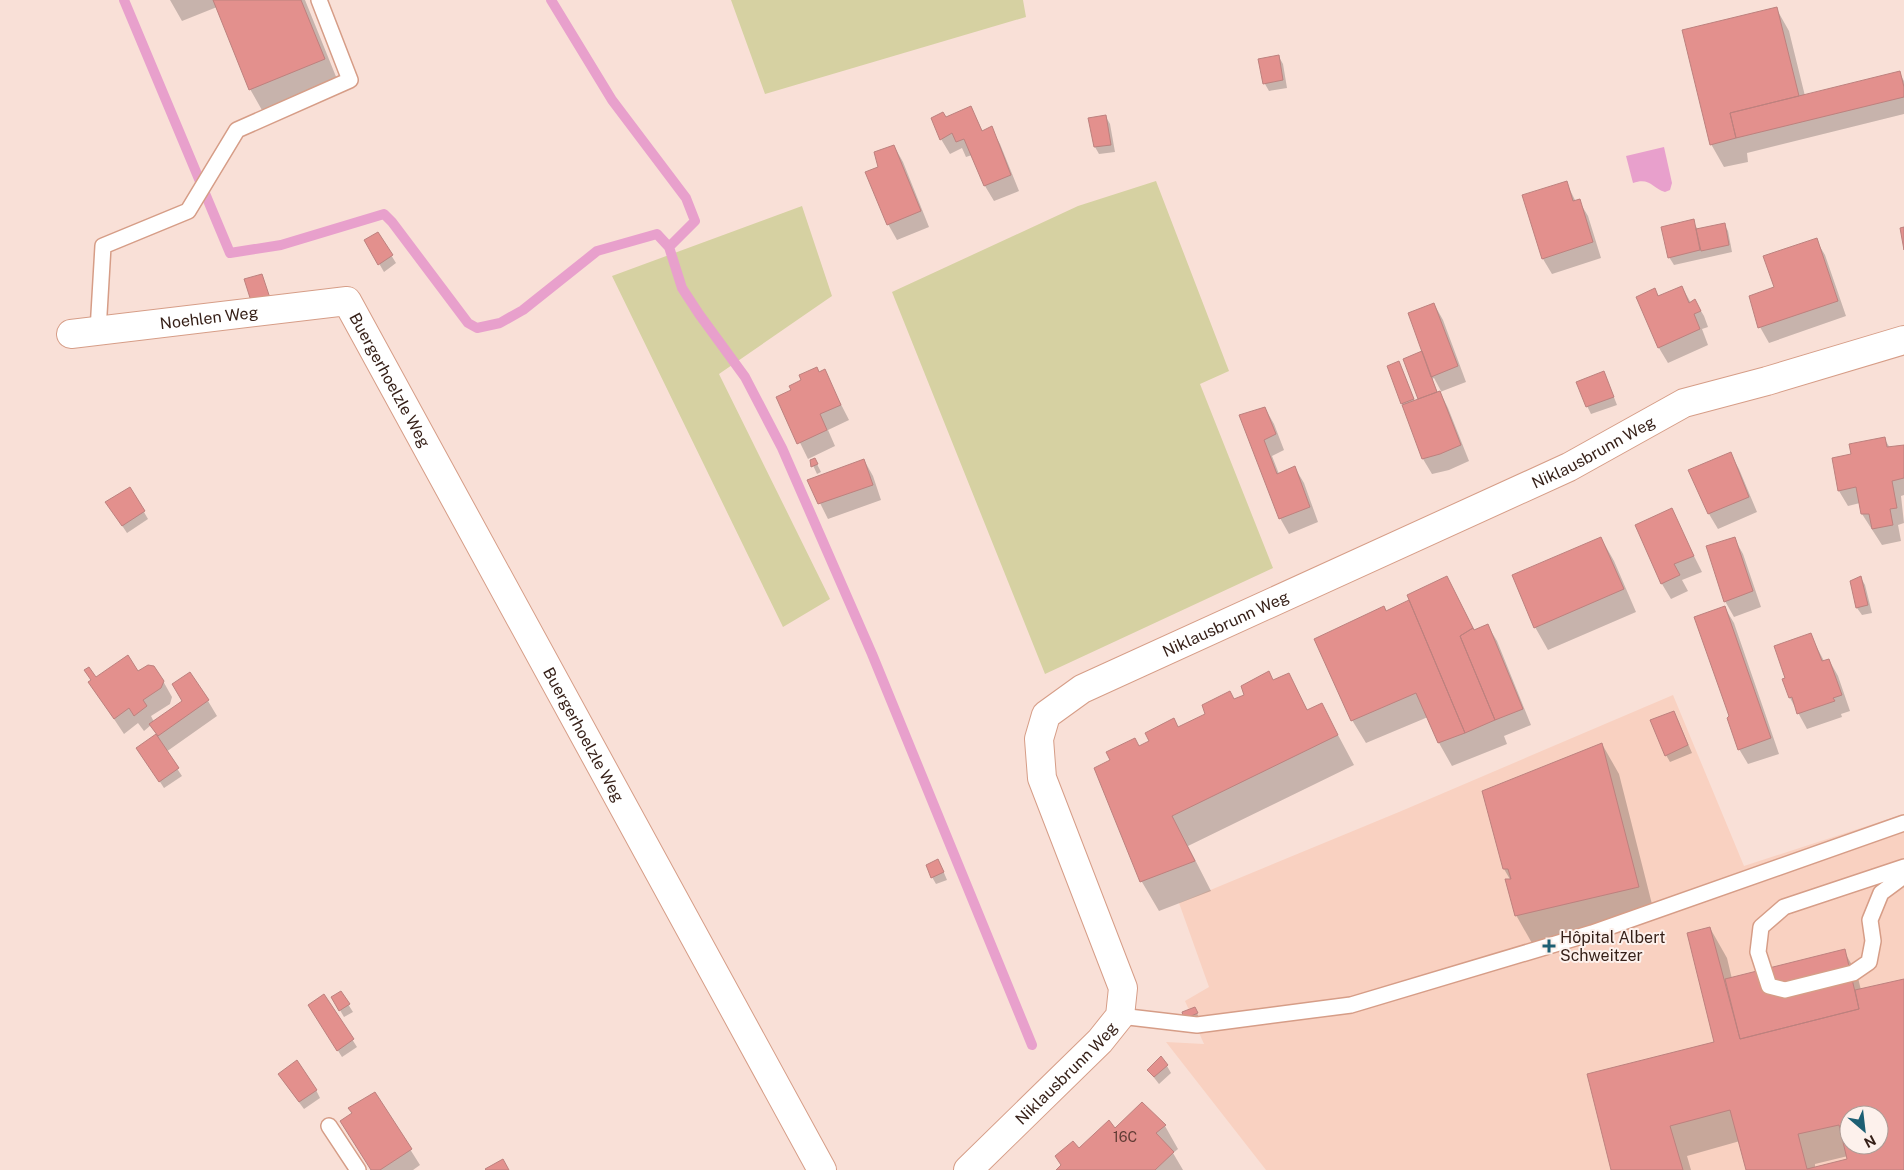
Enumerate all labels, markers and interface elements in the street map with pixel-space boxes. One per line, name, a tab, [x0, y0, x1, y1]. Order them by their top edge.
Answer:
street label: Noehlen Weg	[159, 302, 259, 333]
street label: Buergerhoelzle Weg	[346, 309, 435, 451]
street label: Niklausbrunn Weg	[1529, 412, 1658, 492]
street label: Niklausbrunn Weg	[1159, 587, 1292, 661]
street label: Buergerhoelzle Weg	[539, 664, 628, 805]
place label: Hôpital Albert Schweitzer	[1560, 928, 1665, 965]
marker: Hôpital Albert Schweitzer	[1542, 939, 1556, 953]
street label: Niklausbrunn Weg	[1011, 1018, 1121, 1128]
north arrow	[1839, 1105, 1889, 1155]
house number: 16C	[1113, 1129, 1137, 1145]
text: N	[1862, 1132, 1879, 1151]

